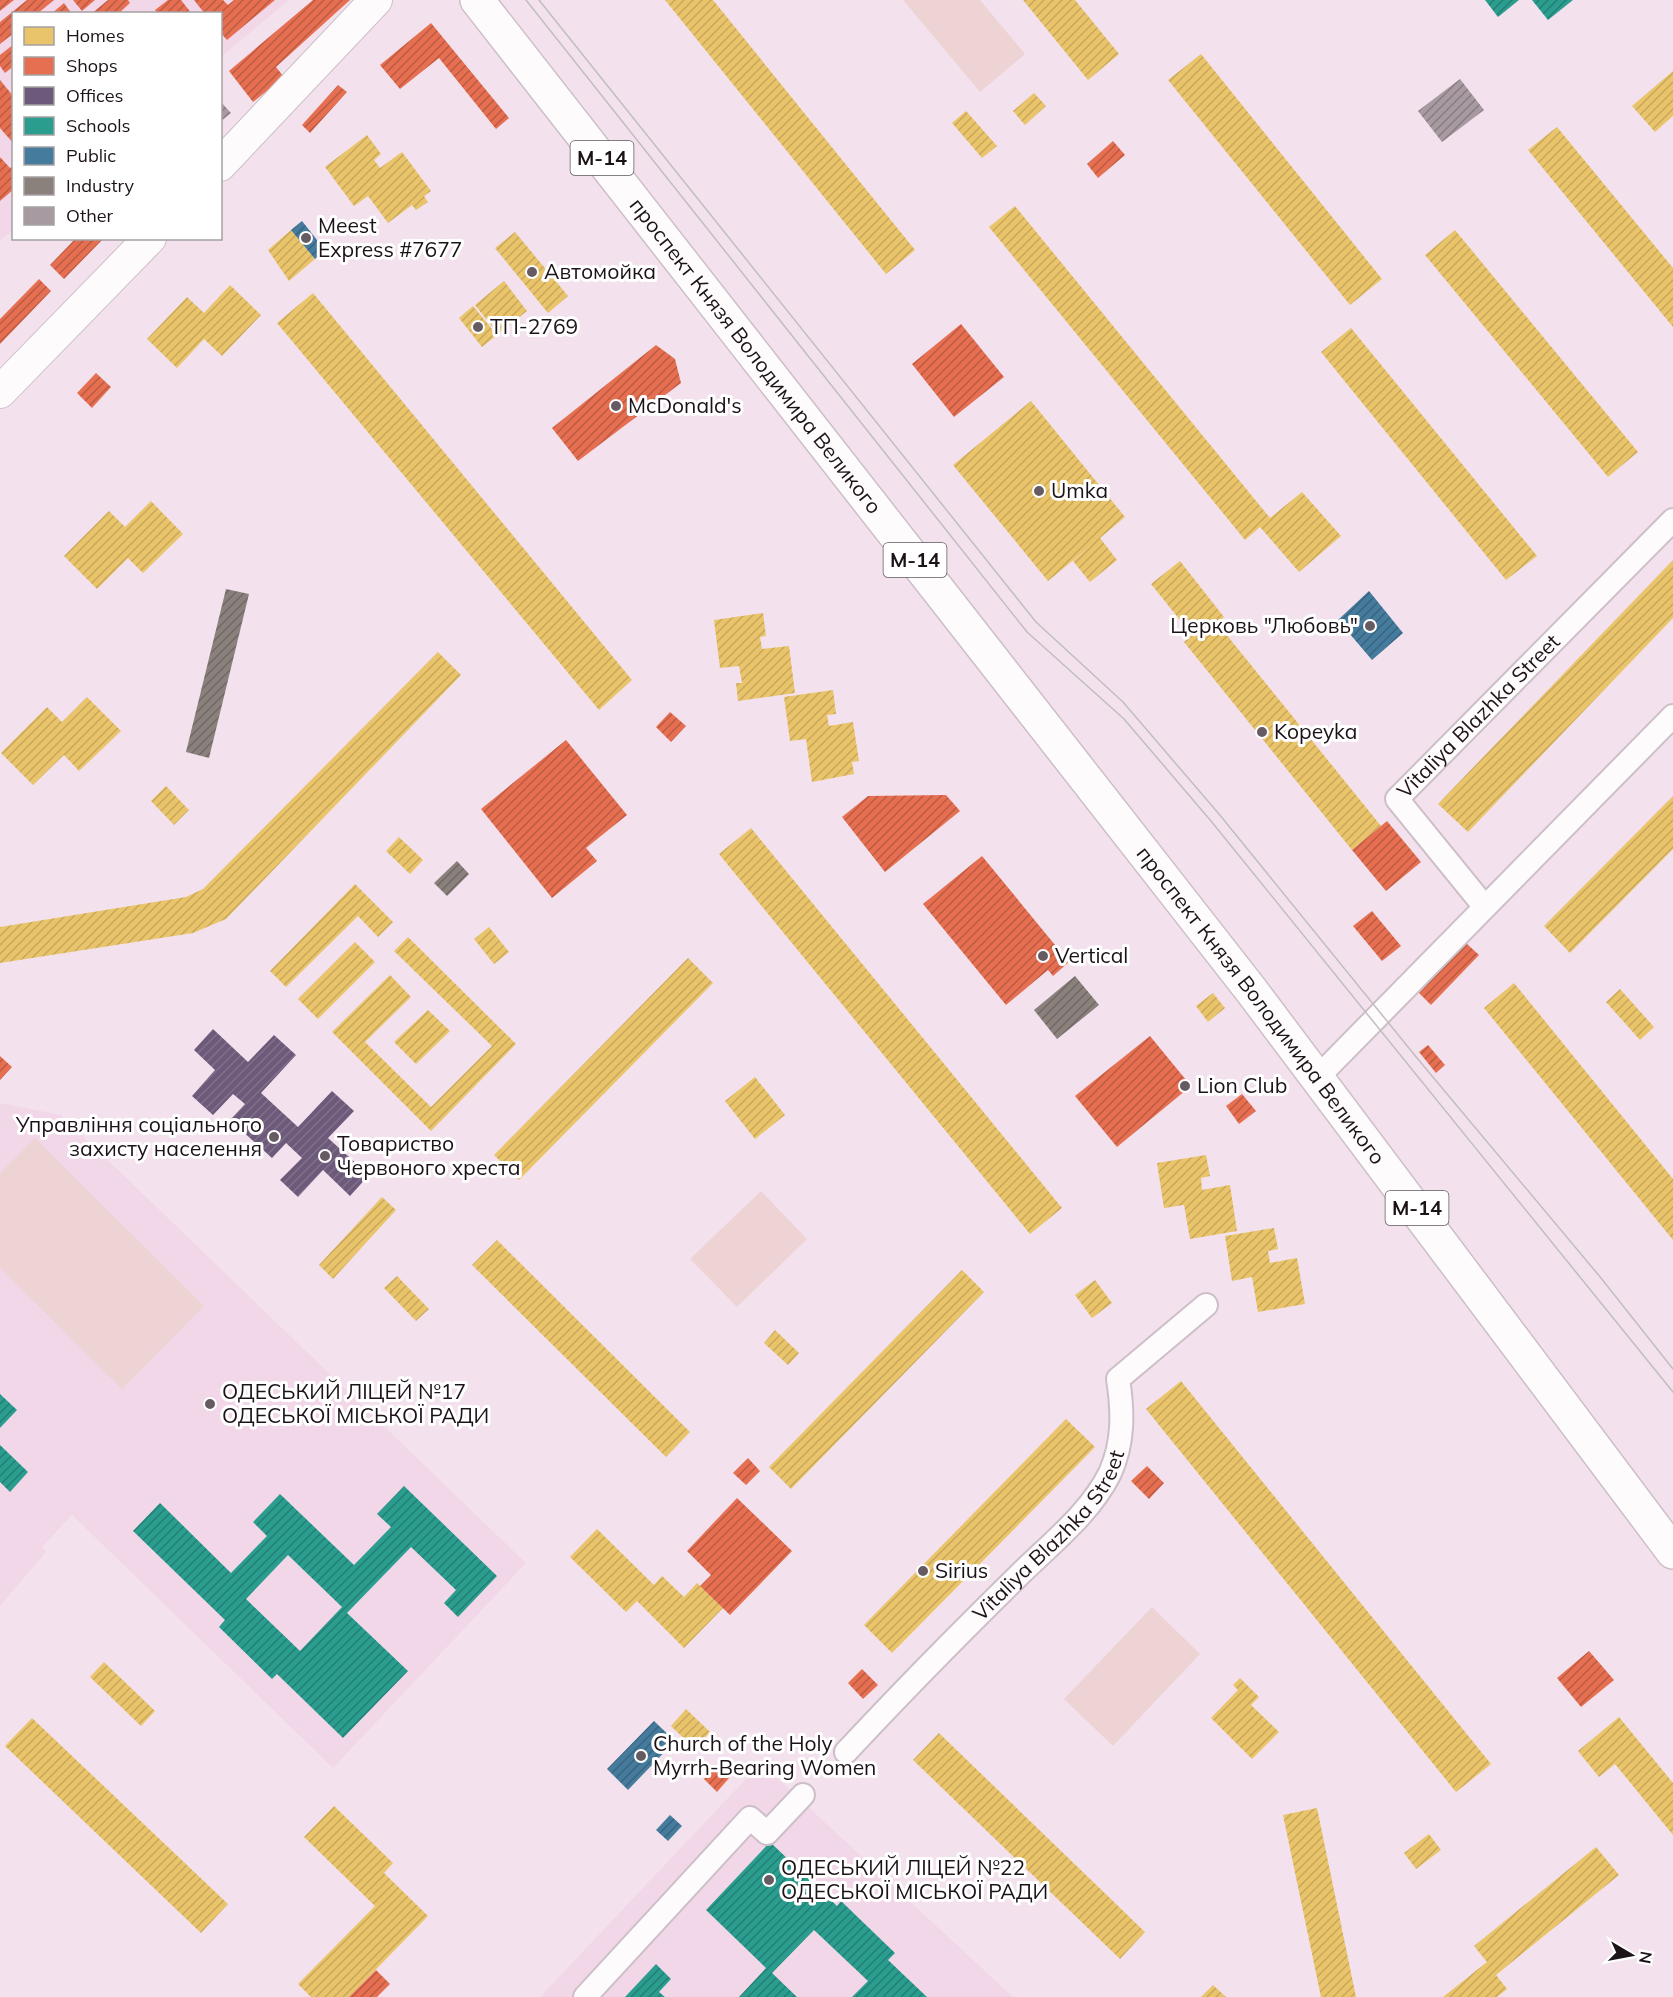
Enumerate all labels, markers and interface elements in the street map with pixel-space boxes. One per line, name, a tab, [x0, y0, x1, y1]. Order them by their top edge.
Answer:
legend	[12, 12, 222, 240]
text: Homes	[66, 24, 125, 47]
text: Shops	[66, 54, 118, 77]
text: Offices	[66, 84, 124, 107]
text: Schools	[66, 114, 131, 137]
road number: М-14	[570, 141, 634, 175]
text: Public	[66, 144, 116, 167]
text: Industry	[66, 174, 135, 197]
street label: проспект Князя Володимира Великого	[625, 192, 888, 519]
text: Other	[66, 204, 114, 227]
place label: Meest Express #7677	[318, 212, 462, 262]
marker: Meest Express #7677	[299, 231, 313, 245]
place label: Автомойка	[544, 258, 656, 284]
marker: Автомойка	[525, 265, 539, 279]
place label: ТП-2769	[490, 313, 578, 339]
marker: ТП-2769	[471, 320, 485, 334]
place label: McDonald's	[628, 392, 742, 418]
marker: McDonald's	[609, 399, 623, 413]
place label: Umka	[1051, 477, 1108, 503]
marker: Umka	[1032, 484, 1046, 498]
road number: М-14	[884, 543, 946, 577]
place label: Церковь "Любовь"	[1170, 612, 1358, 638]
marker: Церковь "Любовь"	[1363, 619, 1377, 633]
street label: Vitaliya Blazhka Street	[1391, 628, 1565, 803]
place label: Kopeyka	[1274, 718, 1357, 744]
marker: Kopeyka	[1255, 725, 1269, 739]
street label: проспект Князя Володимира Великого	[1132, 841, 1391, 1169]
place label: Vertical	[1055, 942, 1128, 968]
marker: Vertical	[1036, 949, 1050, 963]
place label: Lion Club	[1197, 1072, 1287, 1098]
marker: Lion Club	[1178, 1079, 1192, 1093]
place label: Управління соціального захисту населення	[15, 1111, 262, 1161]
marker: Управління соціального захисту населення	[267, 1130, 281, 1144]
place label: Товариство Червоного хреста	[337, 1130, 521, 1180]
marker: Товариство Червоного хреста	[318, 1149, 332, 1163]
road number: М-14	[1386, 1191, 1448, 1225]
place label: ОДЕСЬКИЙ ЛІЦЕЙ №17 ОДЕСЬКОЇ МІСЬКОЇ РАДИ	[222, 1378, 489, 1428]
marker: ОДЕСЬКИЙ ЛІЦЕЙ №17 ОДЕСЬКОЇ МІСЬКОЇ РАДИ	[203, 1397, 217, 1411]
street label: Vitaliya Blazhka Street	[967, 1447, 1129, 1626]
place label: Sirius	[935, 1557, 988, 1583]
marker: Sirius	[916, 1564, 930, 1578]
place label: Church of the Holy Myrrh-Bearing Women	[653, 1730, 876, 1780]
marker: Church of the Holy Myrrh-Bearing Women	[634, 1749, 648, 1763]
place label: ОДЕСЬКИЙ ЛІЦЕЙ №22 ОДЕСЬКОЇ МІСЬКОЇ РАДИ	[781, 1854, 1048, 1904]
marker: ОДЕСЬКИЙ ЛІЦЕЙ №22 ОДЕСЬКОЇ МІСЬКОЇ РАДИ	[762, 1873, 776, 1887]
north arrow	[1601, 1925, 1661, 1985]
text: N	[1635, 1950, 1657, 1965]

